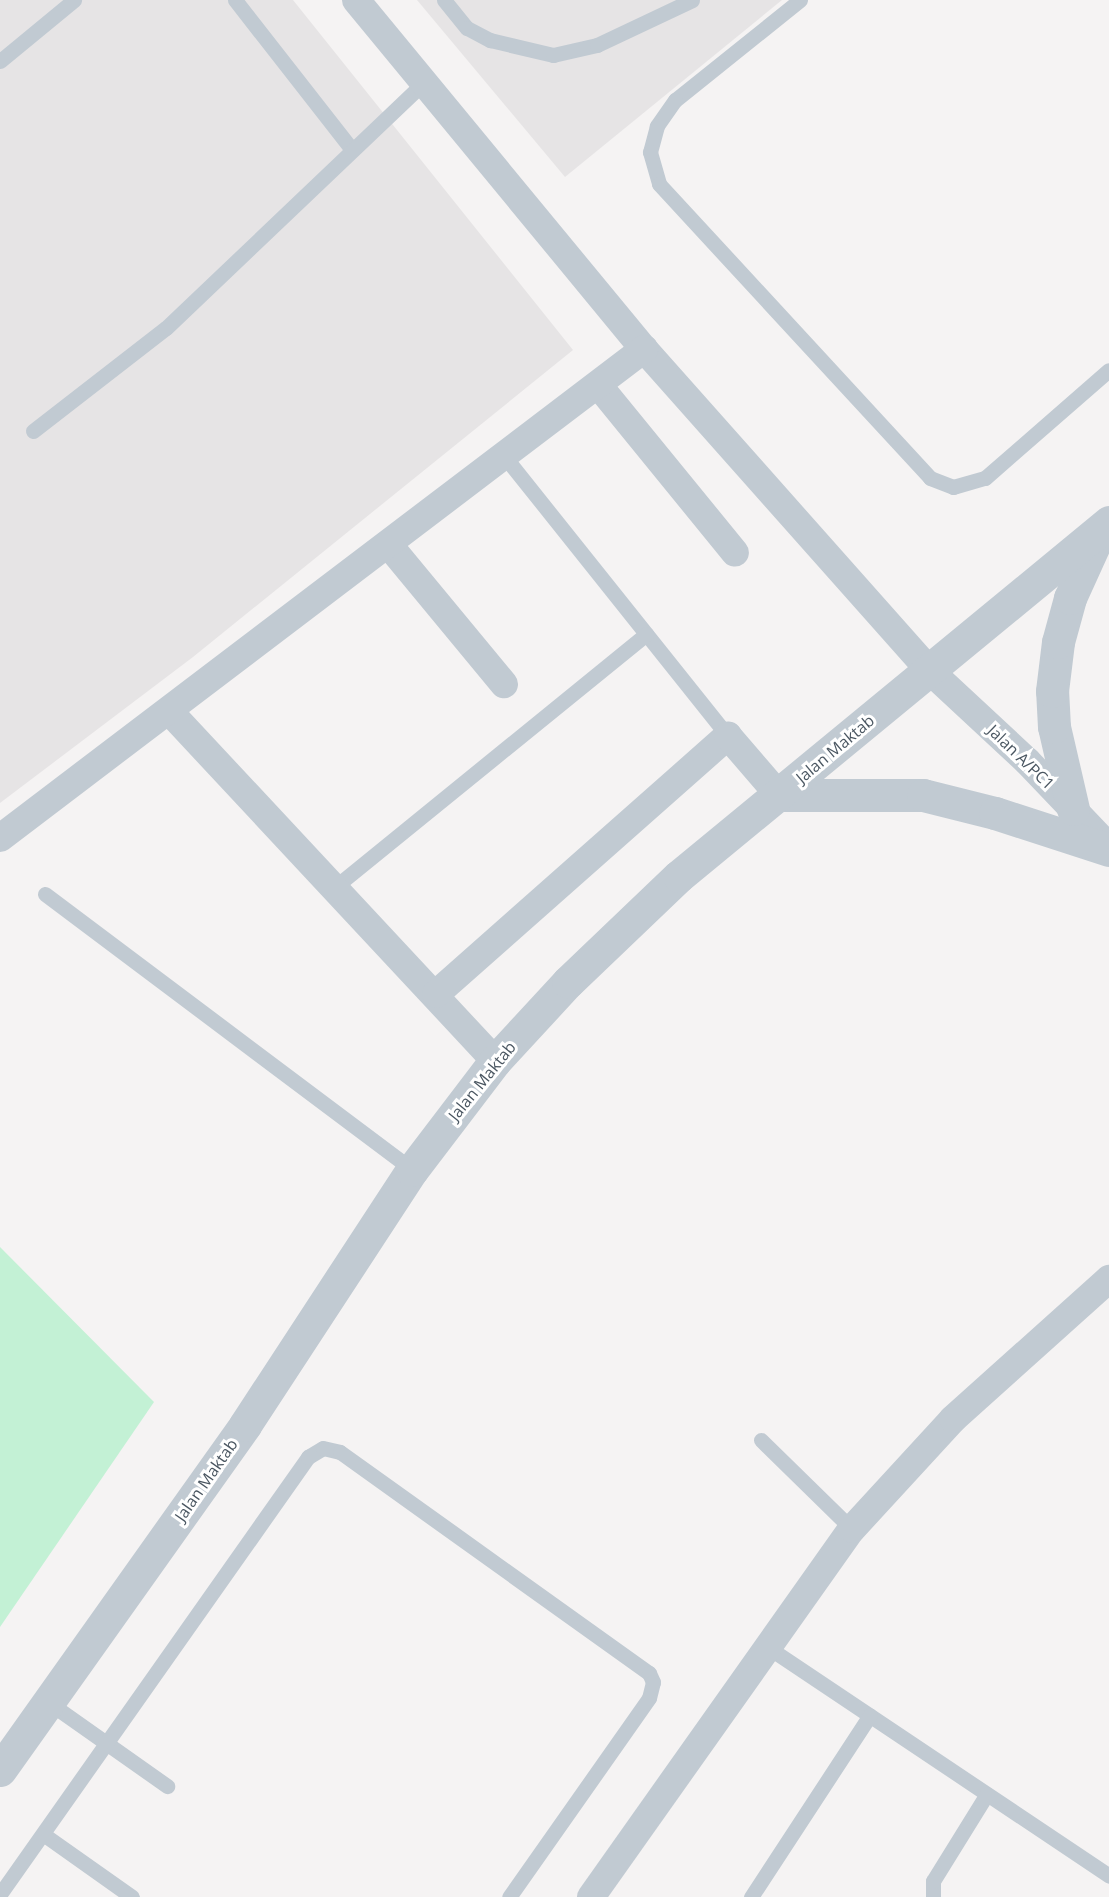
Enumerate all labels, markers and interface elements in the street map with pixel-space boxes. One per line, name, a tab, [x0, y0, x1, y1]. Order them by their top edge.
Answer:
street label: Jalan Maktab	[792, 711, 878, 787]
street label: Jalan A/PC1	[984, 721, 1058, 793]
street label: Jalan Maktab	[444, 1038, 520, 1124]
street label: Jalan Maktab	[171, 1435, 241, 1525]

